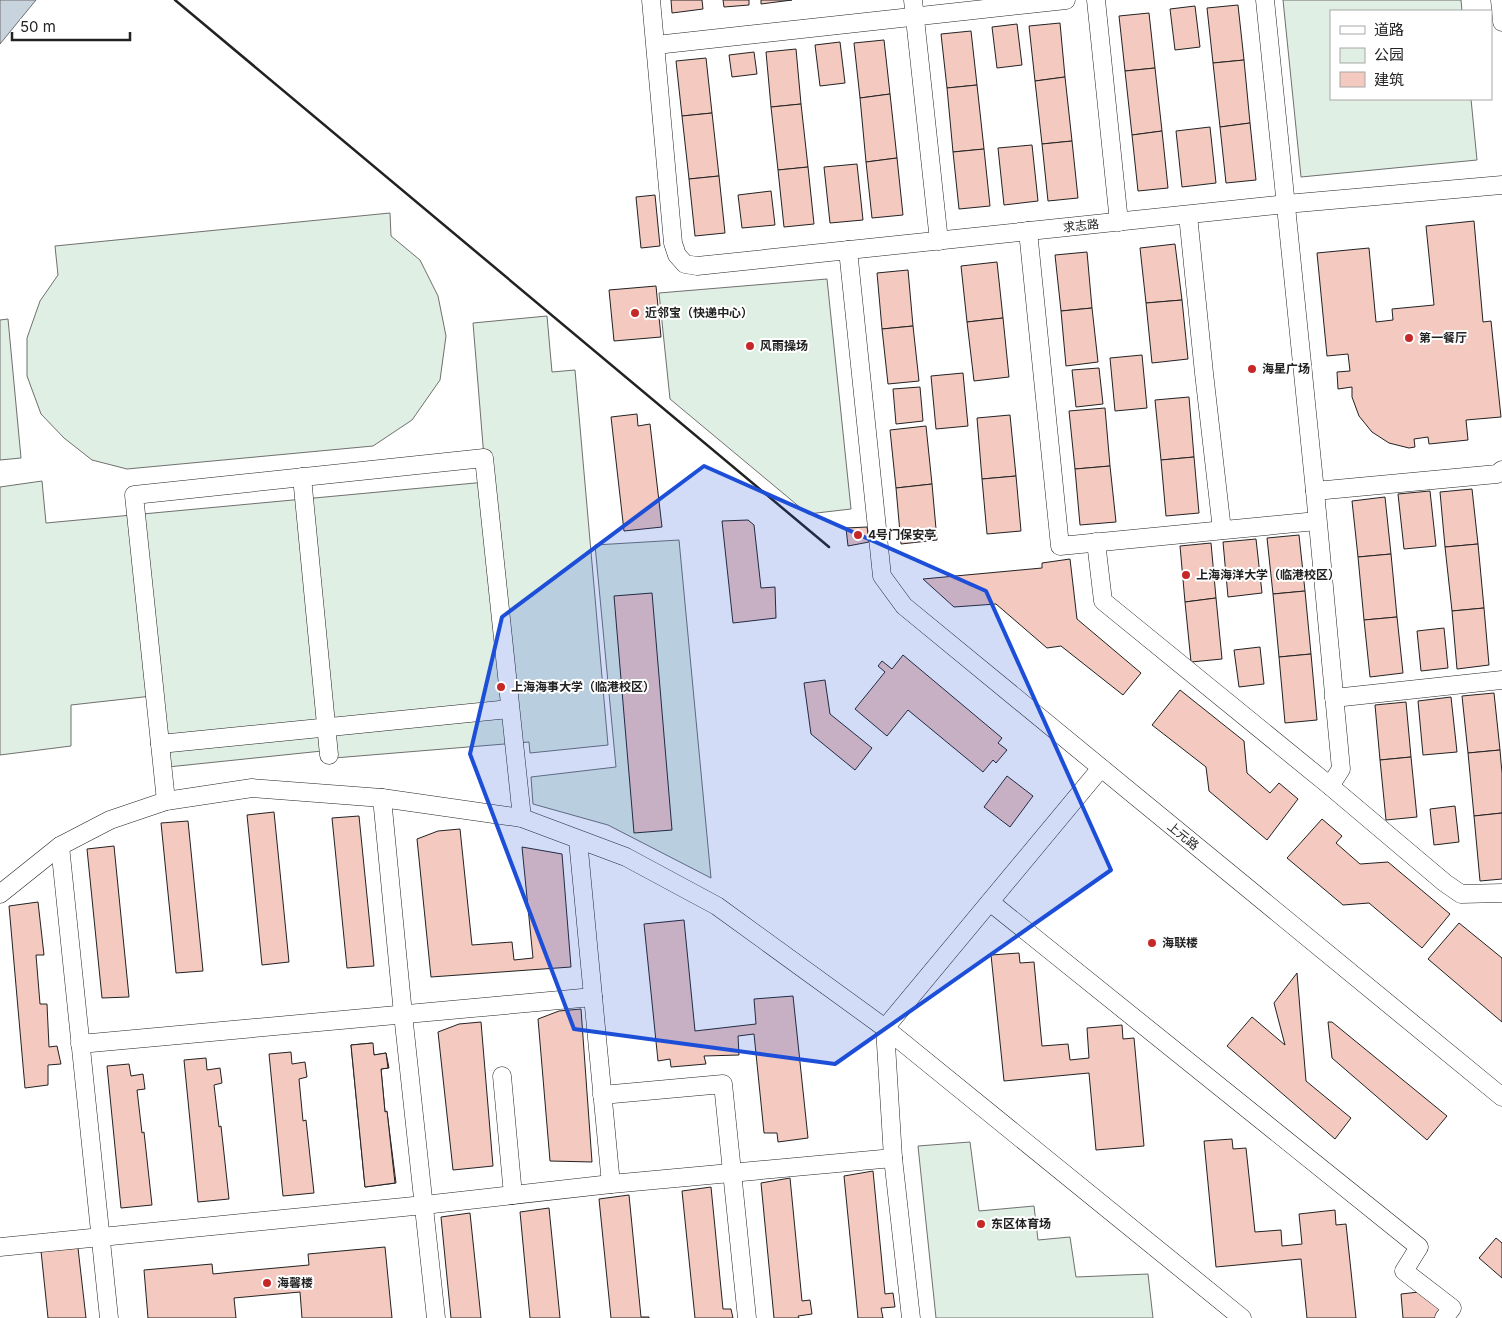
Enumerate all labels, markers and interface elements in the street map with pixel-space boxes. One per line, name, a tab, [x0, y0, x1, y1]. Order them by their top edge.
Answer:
scale bar	[12, 10, 130, 42]
legend	[1330, 10, 1492, 100]
text: 50 m	[20, 17, 56, 36]
text: 道路	[1374, 20, 1404, 39]
text: 公园	[1374, 45, 1404, 64]
text: 建筑	[1374, 70, 1404, 89]
street label: 求志路	[1062, 216, 1100, 235]
place label: 近邻宝（快递中心）	[645, 305, 753, 320]
marker: 近邻宝（快递中心）	[629, 307, 641, 319]
place label: 第一餐厅	[1419, 330, 1467, 345]
marker: 第一餐厅	[1403, 332, 1415, 344]
place label: 风雨操场	[760, 338, 808, 353]
marker: 风雨操场	[744, 340, 756, 352]
place label: 海星广场	[1262, 361, 1310, 376]
marker: 海星广场	[1246, 363, 1258, 375]
place label: 4号门保安亭	[868, 527, 936, 542]
marker: 4号门保安亭	[852, 529, 864, 541]
place label: 上海海洋大学（临港校区）	[1196, 567, 1340, 582]
marker: 上海海洋大学（临港校区）	[1180, 569, 1192, 581]
place label: 上海海事大学（临港校区）	[511, 679, 655, 694]
marker: 上海海事大学（临港校区）	[495, 681, 507, 693]
street label: 上元路	[1165, 818, 1202, 853]
place label: 海联楼	[1162, 935, 1198, 950]
marker: 海联楼	[1146, 937, 1158, 949]
place label: 东区体育场	[991, 1216, 1051, 1231]
marker: 东区体育场	[975, 1218, 987, 1230]
place label: 海馨楼	[277, 1275, 313, 1290]
marker: 海馨楼	[261, 1277, 273, 1289]

